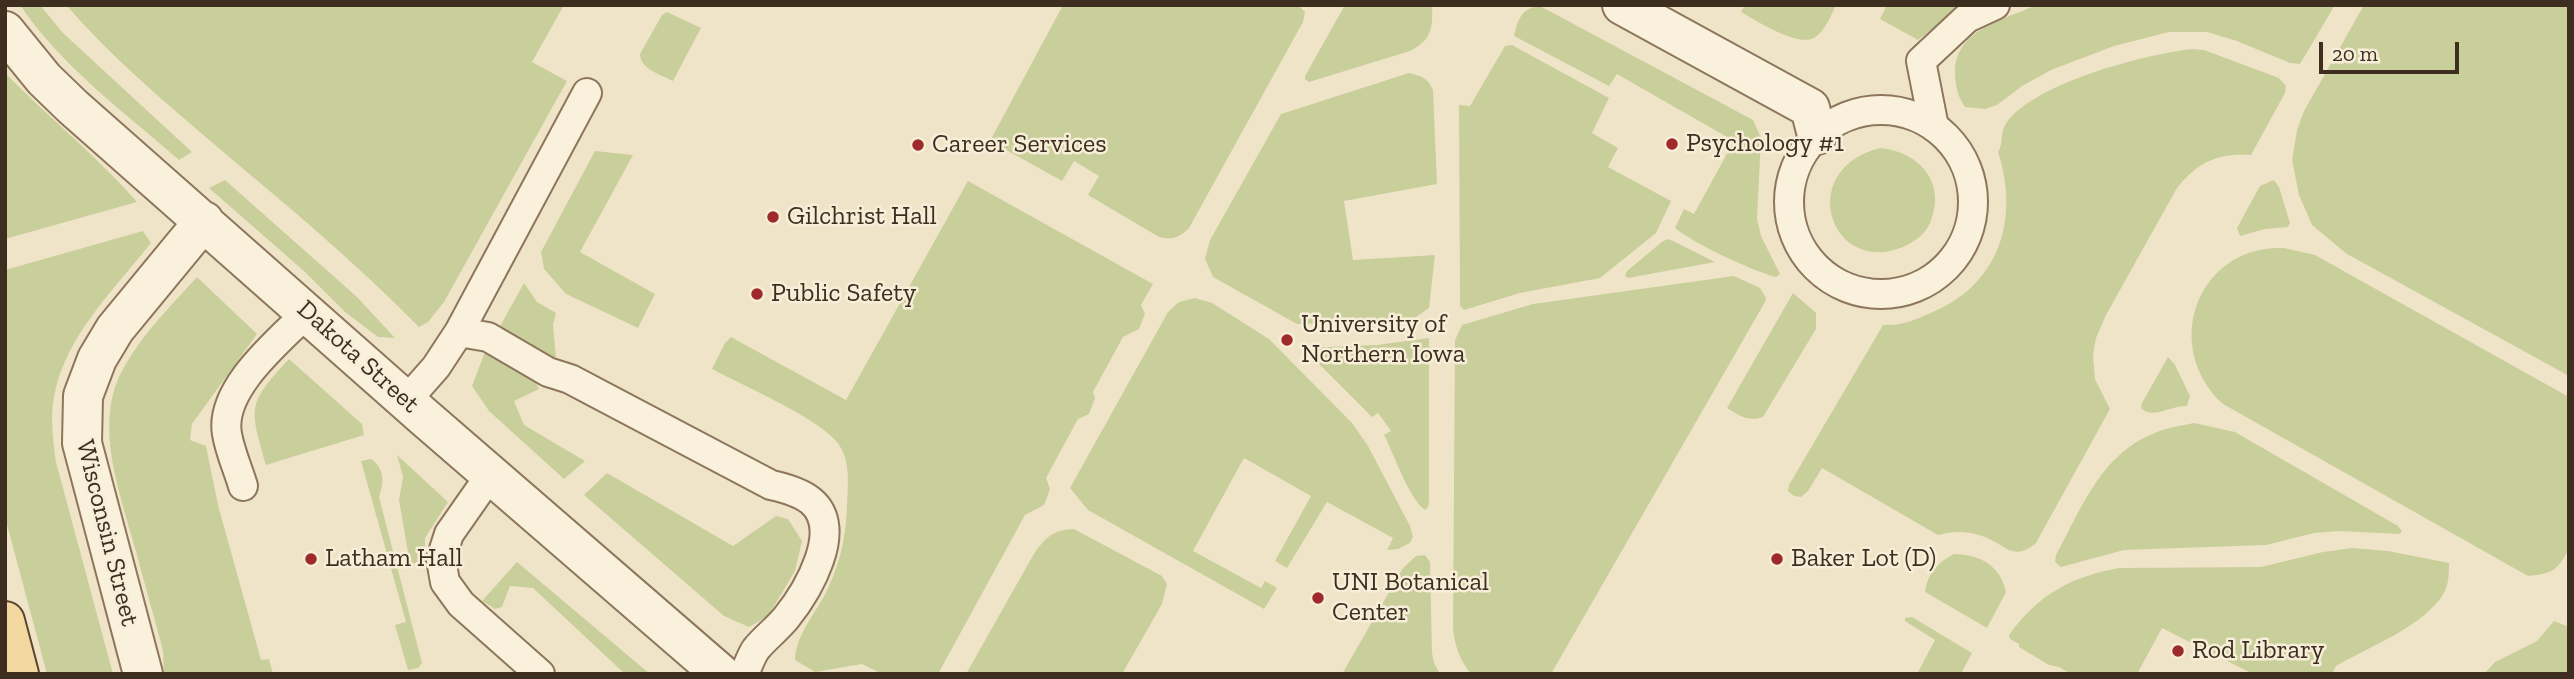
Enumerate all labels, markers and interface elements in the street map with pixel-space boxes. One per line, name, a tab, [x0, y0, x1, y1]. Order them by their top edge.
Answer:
scale bar	[2322, 28, 2462, 72]
text: 20 m	[2332, 41, 2378, 66]
place label: Psychology #1	[1686, 128, 1844, 160]
place label: Career Services	[932, 129, 1107, 161]
marker: Psychology #1	[1664, 136, 1680, 152]
marker: Career Services	[910, 137, 926, 153]
place label: Gilchrist Hall	[787, 201, 937, 233]
marker: Gilchrist Hall	[765, 209, 781, 225]
place label: Public Safety	[771, 278, 916, 310]
marker: Public Safety	[749, 286, 765, 302]
street label: Dakota Street	[290, 294, 426, 420]
place label: University of Northern Iowa	[1301, 309, 1465, 370]
marker: University of Northern Iowa	[1279, 332, 1295, 348]
street label: Wisconsin Street	[69, 437, 145, 629]
place label: Latham Hall	[325, 543, 463, 575]
place label: Baker Lot (D)	[1791, 543, 1936, 575]
marker: Latham Hall	[303, 551, 319, 567]
marker: Baker Lot (D)	[1769, 551, 1785, 567]
place label: UNI Botanical Center	[1332, 567, 1489, 628]
marker: UNI Botanical Center	[1310, 590, 1326, 606]
place label: Rod Library	[2192, 635, 2324, 667]
marker: Rod Library	[2170, 643, 2186, 659]

